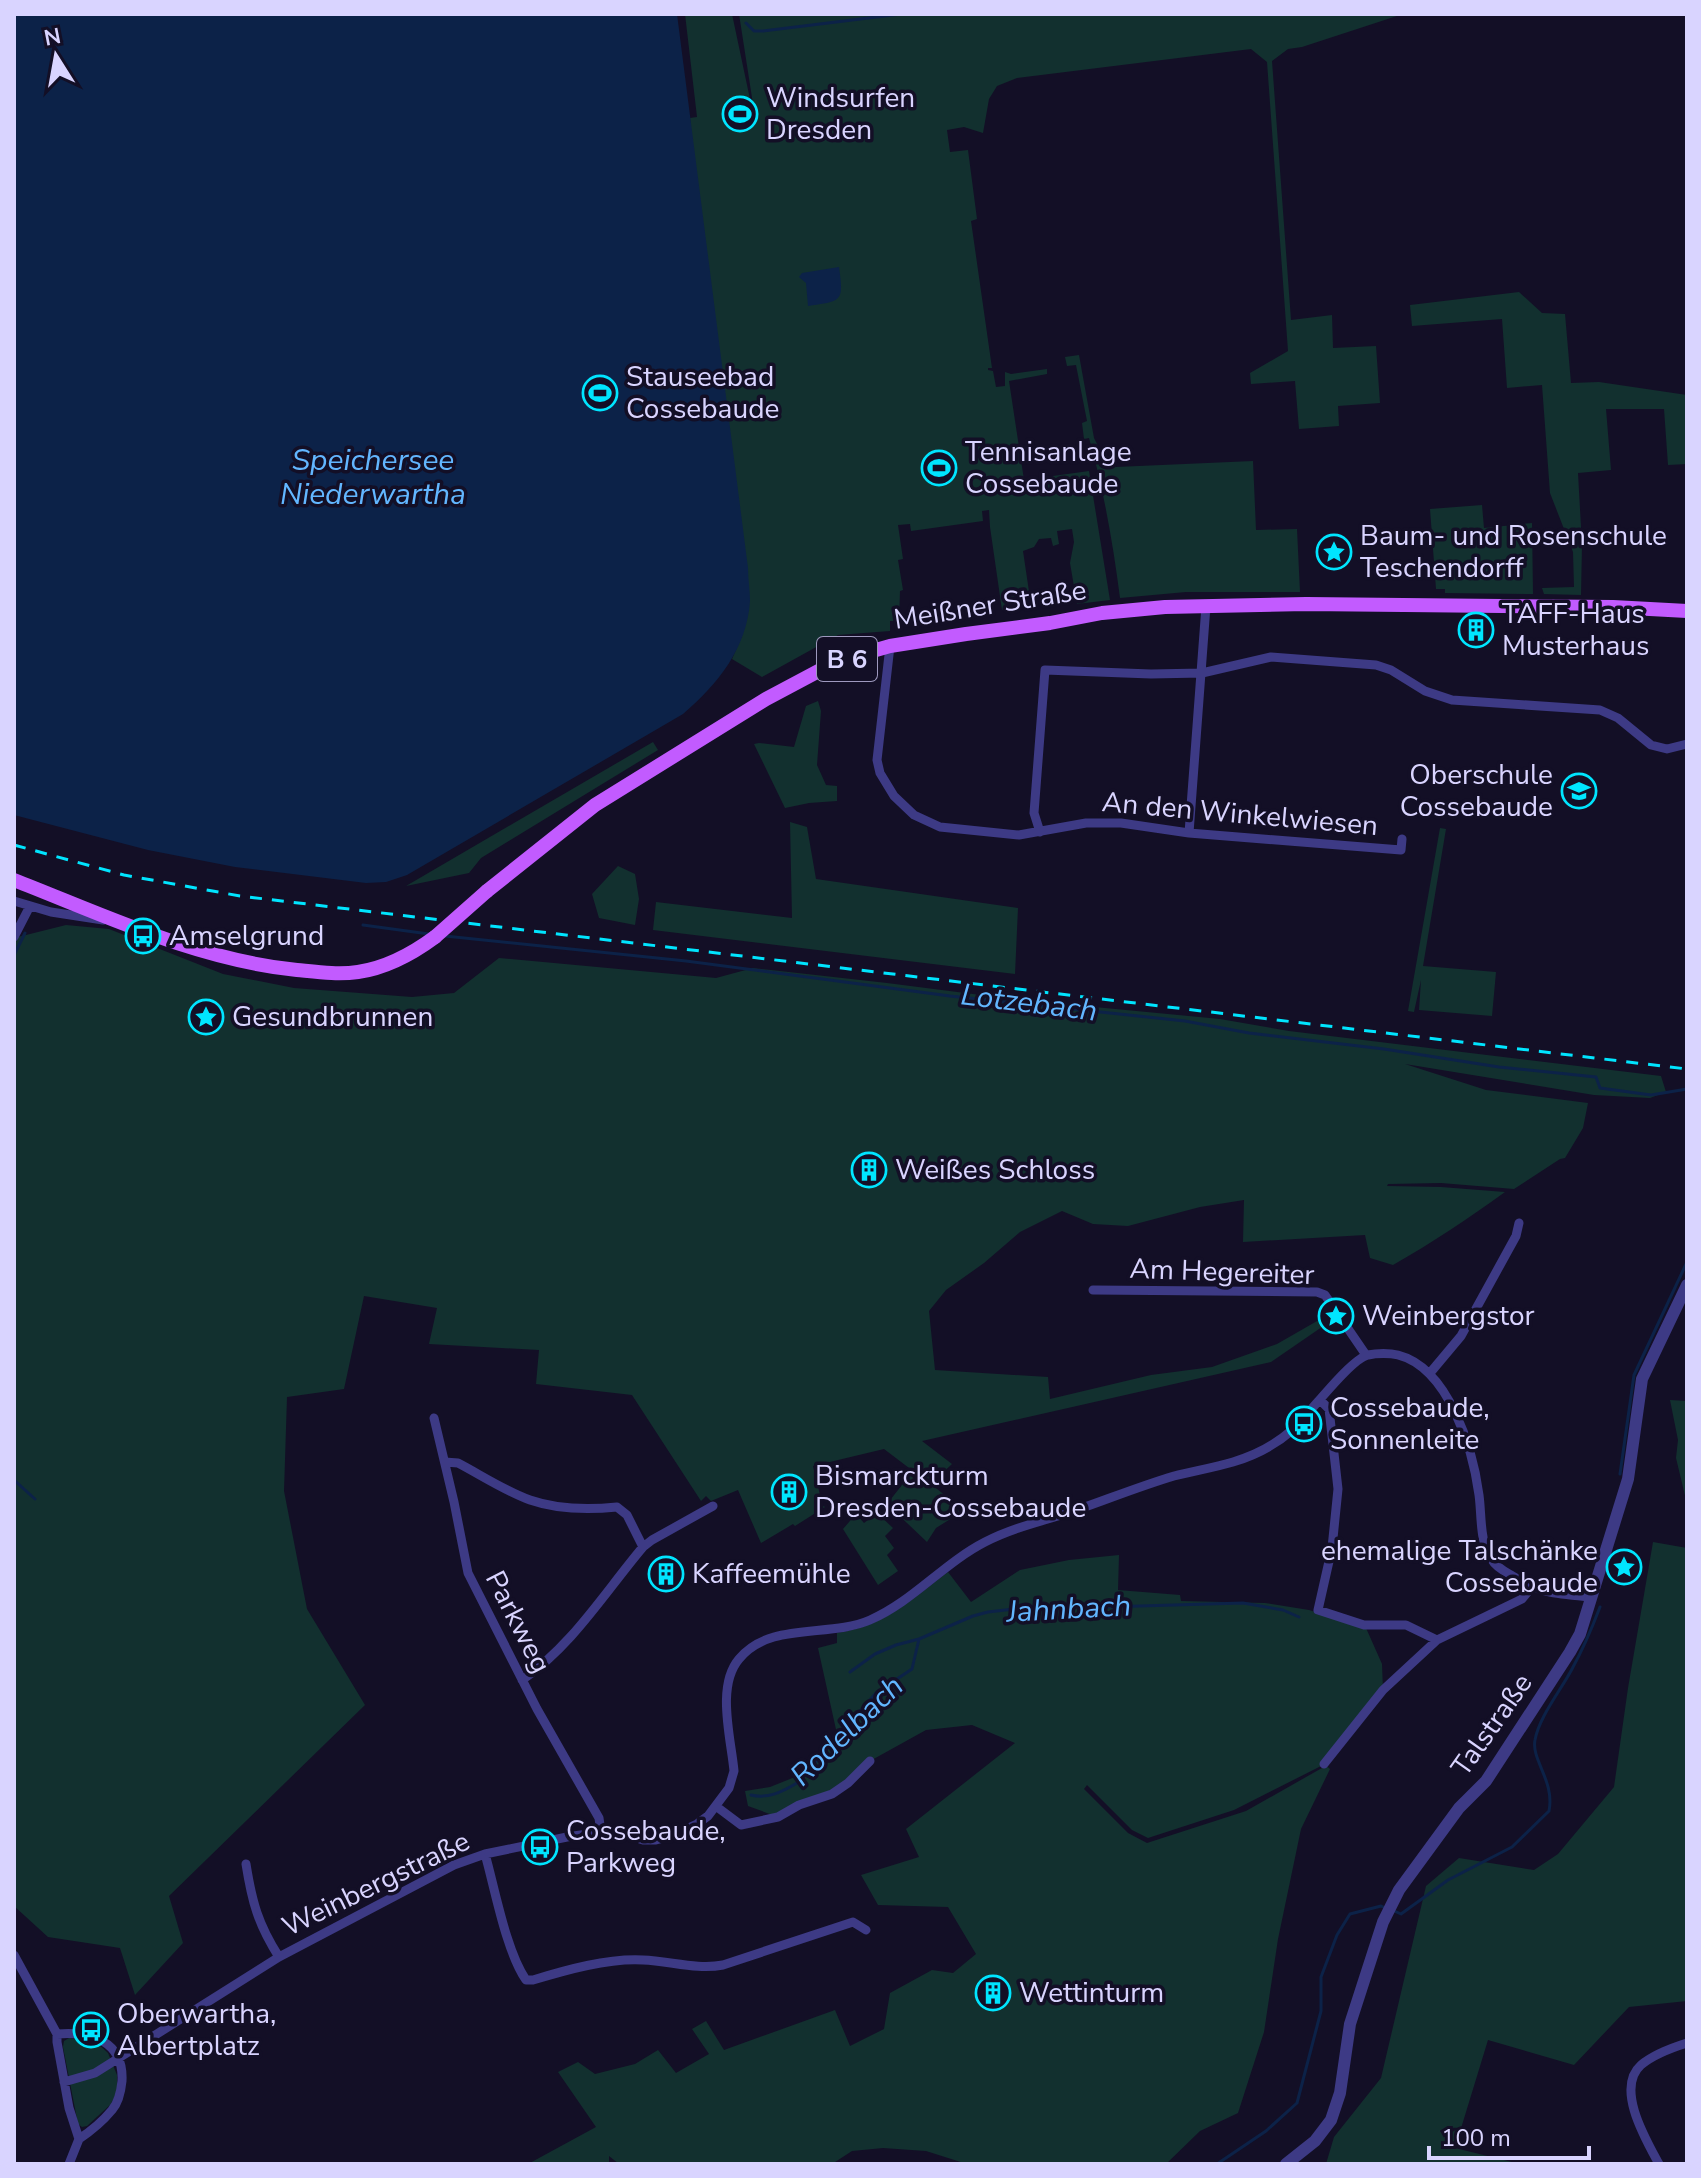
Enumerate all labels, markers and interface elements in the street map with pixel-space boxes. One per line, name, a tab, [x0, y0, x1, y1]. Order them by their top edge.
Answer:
north arrow	[16, 16, 96, 96]
text: N	[41, 21, 63, 54]
place label: Windsurfen Dresden	[766, 79, 915, 149]
sports icon: Windsurfen Dresden	[721, 95, 759, 133]
place label: Stauseebad Cossebaude	[626, 358, 779, 428]
sports icon: Stauseebad Cossebaude	[581, 374, 619, 412]
place label: Tennisanlage Cossebaude	[965, 433, 1132, 503]
water label: Speichersee Niederwartha	[280, 440, 466, 515]
sports icon: Tennisanlage Cossebaude	[920, 449, 958, 487]
place label: Baum- und Rosenschule Teschendorff	[1360, 517, 1667, 587]
place icon: Baum- und Rosenschule Teschendorff	[1315, 533, 1353, 571]
street label: Meißner Straße	[891, 571, 1089, 639]
place label: TAFF-Haus Musterhaus	[1502, 595, 1649, 665]
building icon: TAFF-Haus Musterhaus	[1457, 611, 1495, 649]
road number: B 6	[817, 637, 877, 681]
place label: Oberschule Cossebaude	[1400, 756, 1553, 826]
school or university icon: Oberschule Cossebaude	[1560, 772, 1598, 810]
street label: An den Winkelwiesen	[1100, 783, 1380, 845]
bus stop icon: Amselgrund	[124, 917, 162, 955]
place label: Amselgrund	[169, 917, 324, 955]
water label: Lotzebach	[958, 974, 1100, 1032]
place icon: Gesundbrunnen	[187, 998, 225, 1036]
place label: Gesundbrunnen	[232, 998, 433, 1036]
building icon: Weißes Schloss	[850, 1151, 888, 1189]
place label: Weißes Schloss	[895, 1151, 1095, 1189]
street label: Am Hegereiter	[1129, 1250, 1315, 1294]
place icon: Weinbergstor	[1317, 1297, 1355, 1335]
place label: Weinbergstor	[1362, 1297, 1535, 1335]
place label: Cossebaude, Sonnenleite	[1330, 1389, 1490, 1459]
bus stop icon: Cossebaude, Sonnenleite	[1285, 1405, 1323, 1443]
place label: Bismarckturm Dresden-Cossebaude	[815, 1457, 1086, 1527]
building icon: Bismarckturm Dresden-Cossebaude	[770, 1473, 808, 1511]
place label: ehemalige Talschänke Cossebaude	[1321, 1532, 1598, 1602]
place icon: ehemalige Talschänke Cossebaude	[1605, 1548, 1643, 1586]
building icon: Kaffeemühle	[647, 1555, 685, 1593]
place label: Kaffeemühle	[692, 1555, 851, 1593]
street label: Parkweg	[476, 1564, 560, 1680]
water label: Jahnbach	[1004, 1585, 1132, 1633]
street label: Talstraße	[1443, 1666, 1541, 1784]
water label: Rodelbach	[781, 1667, 913, 1795]
place label: Cossebaude, Parkweg	[566, 1812, 726, 1882]
street label: Weinbergstraße	[276, 1822, 476, 1946]
bus stop icon: Cossebaude, Parkweg	[521, 1828, 559, 1866]
building icon: Wettinturm	[974, 1974, 1012, 2012]
place label: Wettinturm	[1019, 1974, 1164, 2012]
place label: Oberwartha, Albertplatz	[117, 1995, 276, 2065]
bus stop icon: Oberwartha, Albertplatz	[72, 2011, 110, 2049]
scale bar	[1429, 2110, 1589, 2160]
text: 100 m	[1441, 2122, 1511, 2154]

